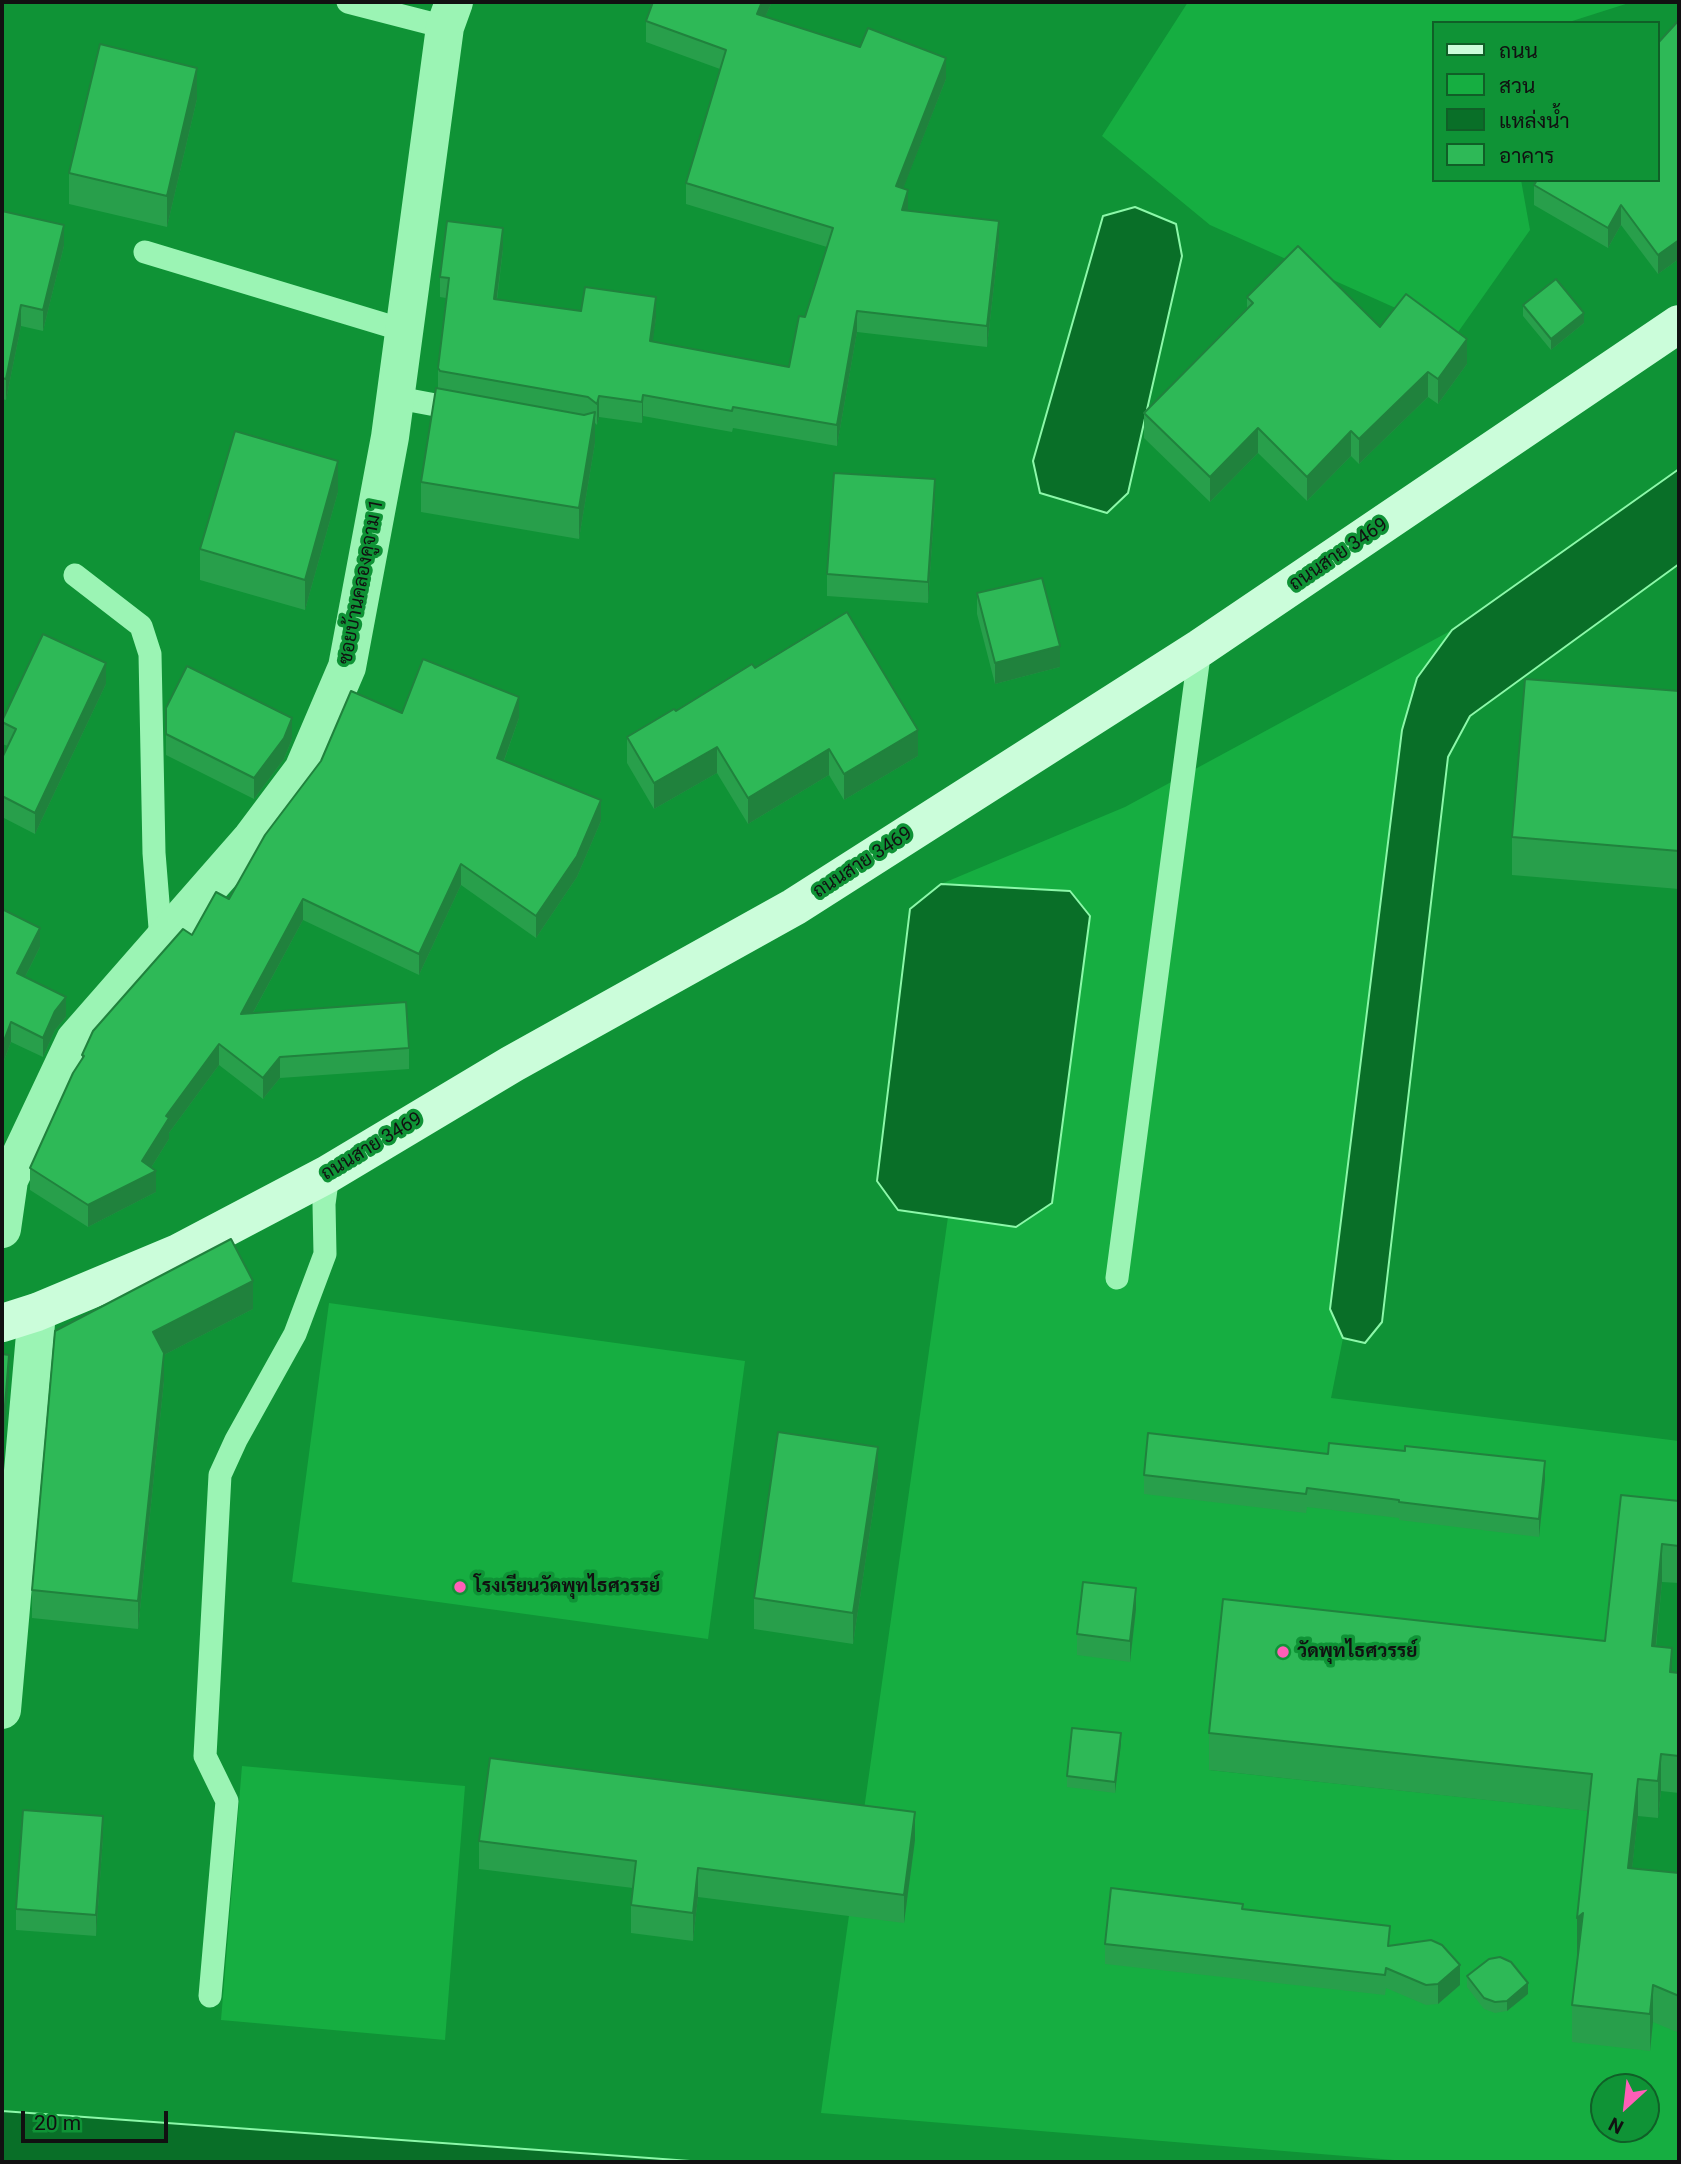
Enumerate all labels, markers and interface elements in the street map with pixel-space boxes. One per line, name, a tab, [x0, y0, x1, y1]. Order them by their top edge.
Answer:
legend	[1432, 21, 1660, 182]
text: ถนน	[1499, 39, 1538, 63]
text: สวน	[1499, 74, 1535, 98]
text: แหล่งน้ำ	[1499, 109, 1570, 133]
text: อาคาร	[1499, 144, 1555, 168]
street label: ซอยบ้านคลองคูจาม 1	[335, 497, 389, 667]
street label: ถนนสาย 3469	[1285, 514, 1393, 596]
street label: ถนนสาย 3469	[809, 822, 917, 904]
street label: ถนนสาย 3469	[317, 1108, 427, 1186]
place label: โรงเรียนวัดพุทไธศวรรย์	[474, 1576, 660, 1598]
marker: โรงเรียนวัดพุทไธศวรรย์	[452, 1579, 468, 1595]
place label: วัดพุทไธศวรรย์	[1297, 1641, 1417, 1663]
marker: วัดพุทไธศวรรย์	[1275, 1644, 1291, 1660]
north arrow	[1590, 2073, 1660, 2143]
scale bar	[24, 2098, 172, 2142]
text: 20 m	[34, 2111, 81, 2135]
text: N	[1605, 2112, 1627, 2139]

